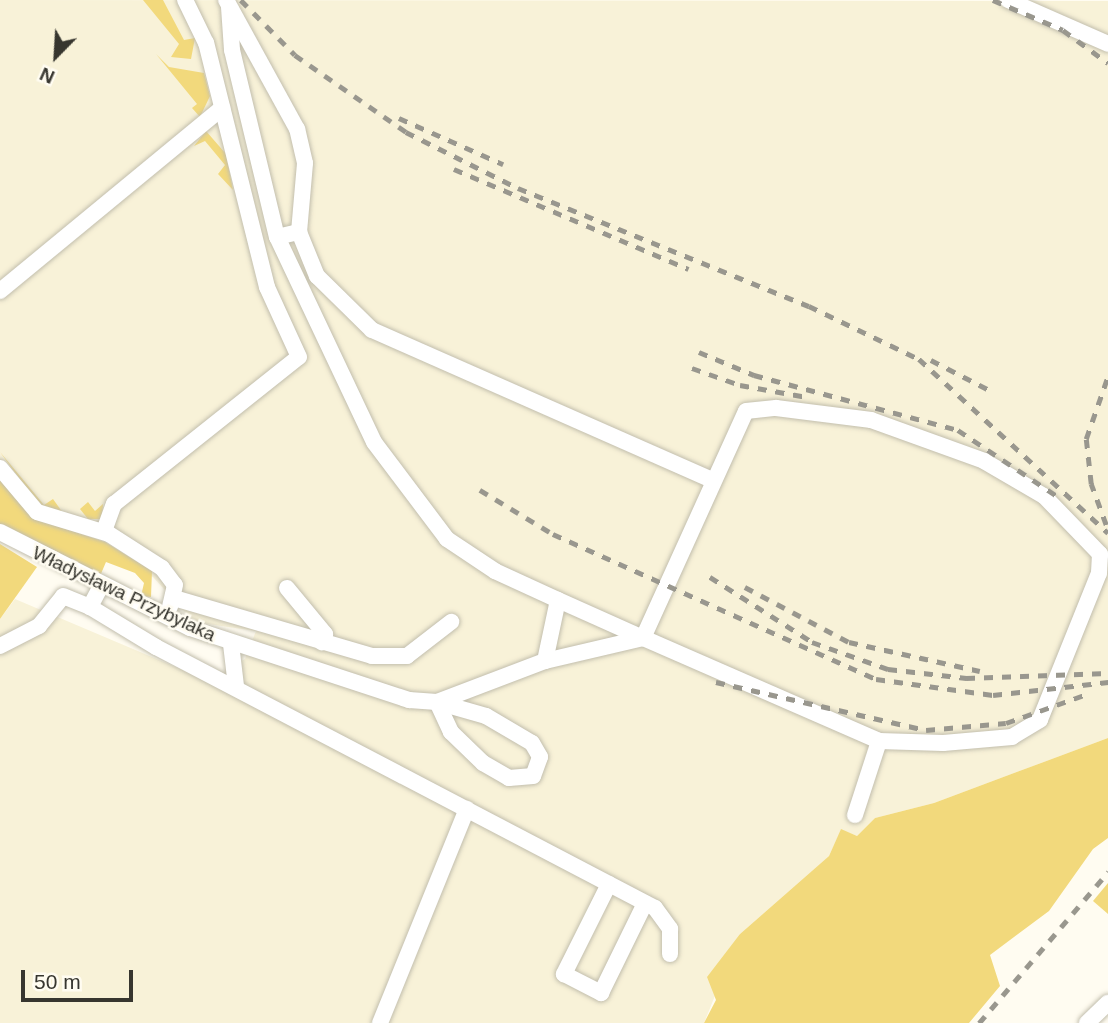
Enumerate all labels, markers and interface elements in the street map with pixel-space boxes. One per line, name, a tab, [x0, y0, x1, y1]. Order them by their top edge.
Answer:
north arrow	[21, 21, 91, 91]
text: N	[37, 63, 58, 88]
street label: Władysława Przybylaka	[29, 541, 219, 647]
scale bar	[24, 956, 136, 1000]
text: 50 m	[34, 970, 81, 993]

